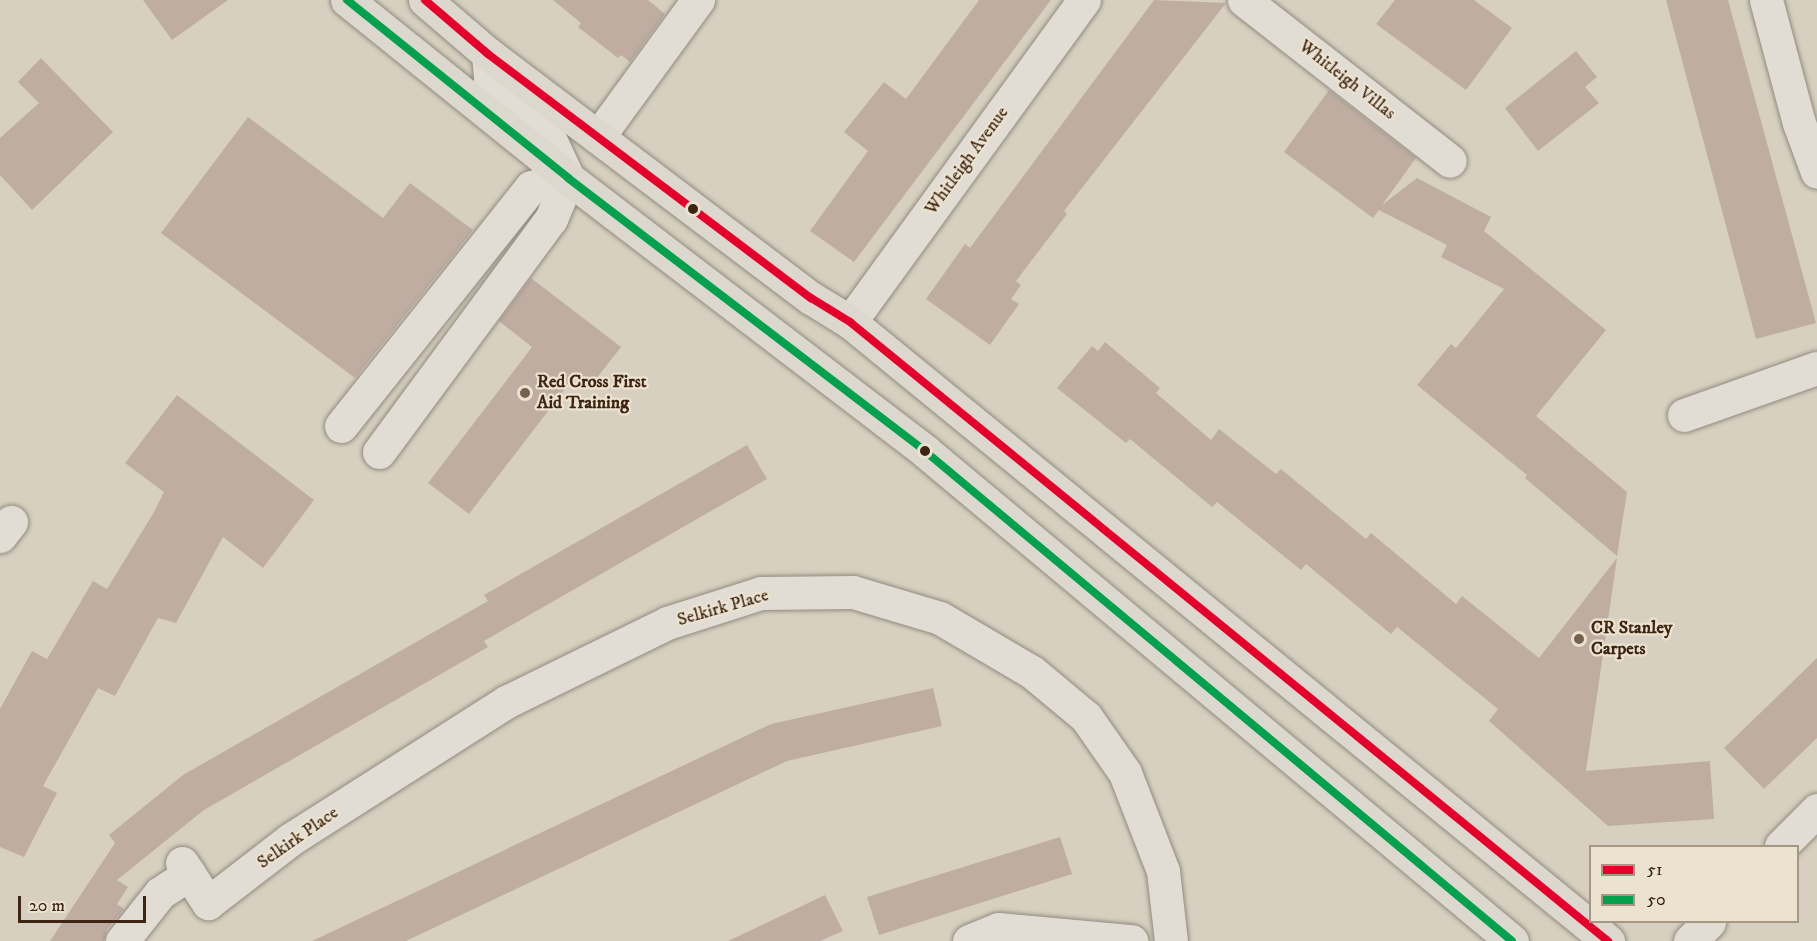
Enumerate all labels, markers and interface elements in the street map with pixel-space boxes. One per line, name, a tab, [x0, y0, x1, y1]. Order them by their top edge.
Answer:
street label: Whitleigh Villas	[1294, 36, 1400, 124]
street label: Whitleigh Avenue	[921, 103, 1013, 219]
unlabelled marker	[687, 203, 699, 215]
place label: Red Cross First Aid Training	[537, 372, 647, 415]
marker: Red Cross First Aid Training	[518, 386, 532, 400]
unlabelled marker	[919, 445, 931, 457]
street label: Selkirk Place	[675, 585, 771, 631]
place label: CR Stanley Carpets	[1591, 618, 1672, 660]
marker: CR Stanley Carpets	[1572, 632, 1586, 646]
street label: Selkirk Place	[253, 802, 343, 874]
legend	[1589, 845, 1799, 923]
text: 51	[1647, 859, 1663, 881]
scale bar	[21, 884, 148, 922]
text: 50	[1647, 889, 1666, 911]
text: 20 m	[29, 895, 65, 917]

